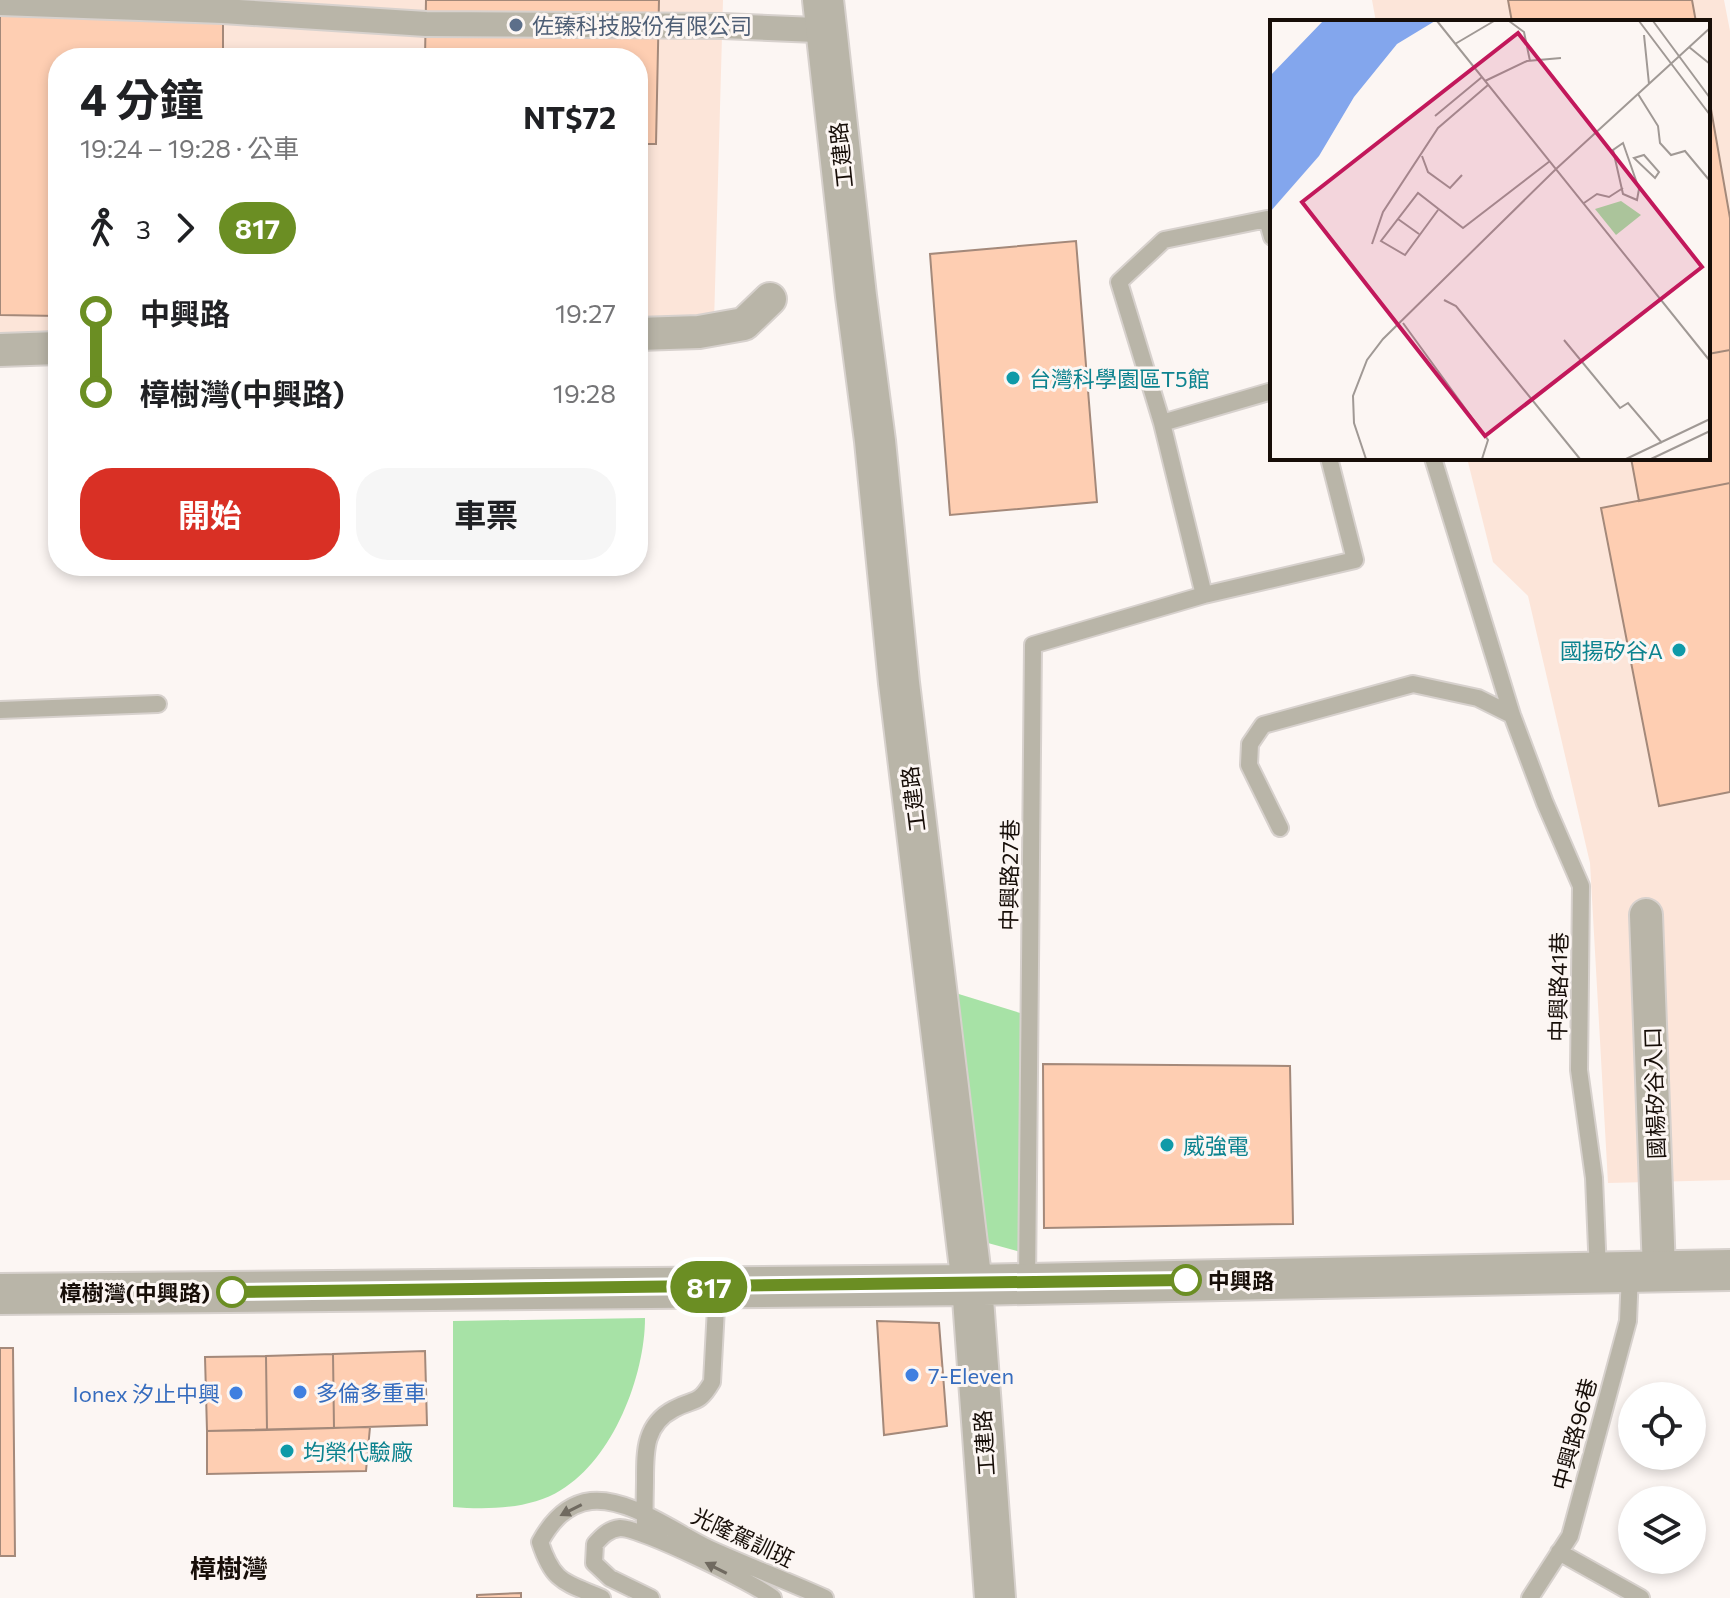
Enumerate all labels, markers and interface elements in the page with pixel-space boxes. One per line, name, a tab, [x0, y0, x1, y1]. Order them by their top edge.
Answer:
place label: 佐臻科技股份有限公司	[532, 12, 752, 39]
marker: 佐臻科技股份有限公司	[507, 16, 525, 34]
inset map	[1270, 20, 1710, 460]
text: 4 分鐘	[80, 71, 203, 125]
text: NT$72	[523, 98, 616, 135]
street label: 工建路	[824, 121, 858, 189]
text: 19:24 – 19:28 · 公車	[80, 132, 299, 163]
icon: walk	[80, 206, 124, 250]
icon: forward	[163, 206, 207, 250]
text: 817	[235, 211, 280, 245]
text: 3	[136, 213, 151, 244]
text: 中興路	[140, 294, 230, 331]
text: 19:27	[555, 297, 616, 328]
place label: 台灣科學園區T5館	[1029, 365, 1210, 392]
marker: 台灣科學園區T5館	[1004, 369, 1022, 387]
text: 樟樹灣(中興路)	[140, 374, 345, 411]
text: 19:28	[553, 377, 616, 408]
button: 開始	[80, 468, 340, 560]
button: 車票	[356, 468, 616, 560]
place label: 國揚矽谷A	[1560, 637, 1663, 664]
marker: 國揚矽谷A	[1670, 641, 1688, 659]
street label: 工建路	[896, 765, 930, 833]
street label: 中興路27巷	[995, 819, 1023, 931]
street label: 中興路41巷	[1544, 932, 1572, 1042]
street label: 國楊矽谷入口	[1638, 1027, 1670, 1159]
place label: 威強電	[1183, 1132, 1249, 1159]
marker: 威強電	[1158, 1136, 1176, 1154]
line badge: 817	[663, 1261, 755, 1313]
marker: 中興路	[1171, 1265, 1201, 1295]
place label: 中興路	[1208, 1267, 1274, 1294]
text: 817	[686, 1270, 732, 1304]
marker: 樟樹灣(中興路)	[217, 1277, 247, 1307]
place label: 樟樹灣(中興路)	[60, 1279, 210, 1306]
place label: 7-Eleven	[928, 1362, 1014, 1389]
marker: 7-Eleven	[903, 1366, 921, 1384]
street label: 中興路96巷	[1546, 1375, 1602, 1493]
place label: 多倫多重車	[316, 1379, 426, 1406]
place label: Ionex 汐止中興	[73, 1380, 220, 1407]
map controls	[1618, 1382, 1706, 1574]
button: locate	[1618, 1382, 1706, 1470]
marker: 多倫多重車	[291, 1383, 309, 1401]
marker: Ionex 汐止中興	[227, 1384, 245, 1402]
street label: 工建路	[968, 1409, 1000, 1477]
place label: 均榮代驗廠	[303, 1438, 413, 1465]
marker: 均榮代驗廠	[278, 1442, 296, 1460]
button: layers	[1618, 1486, 1706, 1574]
street label: 光隆駕訓班	[687, 1502, 799, 1572]
one-way arrow	[559, 1503, 582, 1517]
district label: 樟樹灣	[190, 1552, 268, 1583]
one-way arrow	[705, 1562, 728, 1575]

